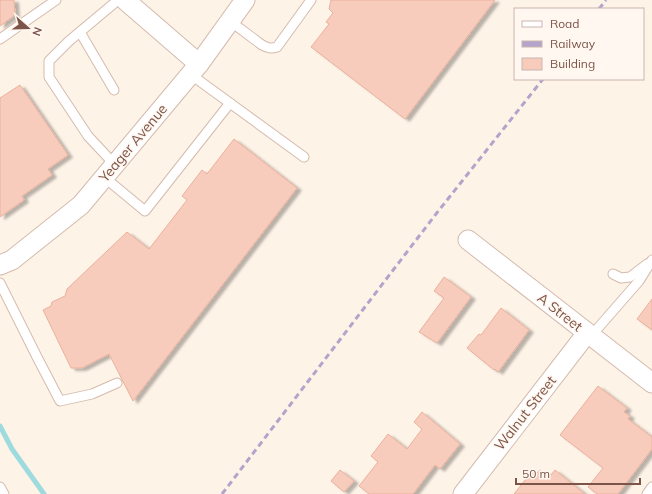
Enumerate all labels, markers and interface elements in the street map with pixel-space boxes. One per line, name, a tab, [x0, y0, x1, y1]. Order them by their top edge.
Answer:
north arrow	[8, 8, 48, 48]
legend	[514, 8, 644, 80]
text: Road	[550, 16, 579, 31]
text: N	[29, 25, 45, 38]
text: Railway	[550, 36, 596, 51]
text: Building	[550, 56, 595, 71]
street label: Yeager Avenue	[94, 100, 171, 187]
street label: A Street	[534, 289, 586, 335]
street label: Walnut Street	[490, 372, 560, 454]
scale bar	[516, 460, 640, 486]
text: 50 m	[522, 466, 550, 481]

